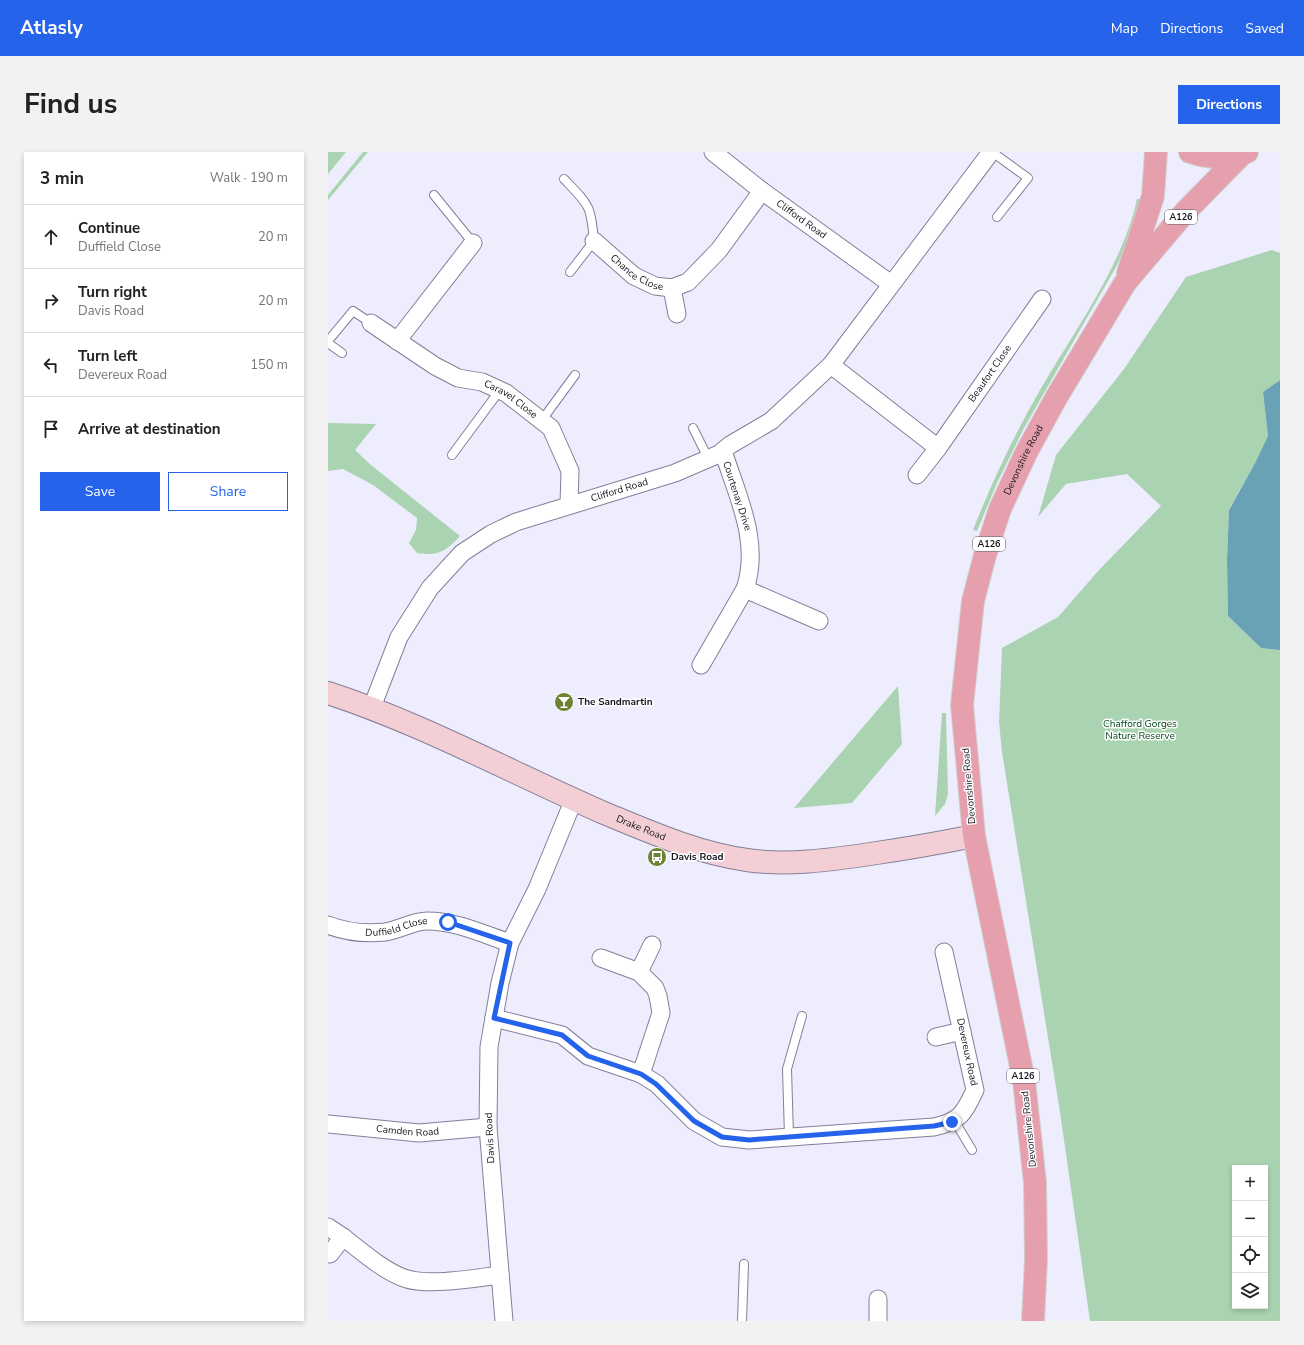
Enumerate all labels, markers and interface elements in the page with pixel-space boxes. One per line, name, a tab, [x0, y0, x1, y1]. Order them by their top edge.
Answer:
text: Atlasly	[20, 15, 83, 41]
text: Map	[1111, 19, 1138, 38]
text: Directions	[1160, 19, 1223, 38]
text: Saved	[1245, 19, 1284, 38]
text: Find us	[24, 85, 118, 123]
button: Directions	[1178, 85, 1280, 124]
text: 3 min	[40, 167, 84, 190]
text: Walk · 190 m	[210, 169, 288, 187]
street label: Clifford Road	[773, 196, 829, 242]
road number: A126	[1165, 210, 1197, 224]
text: Continue	[78, 218, 140, 238]
icon: ahead	[40, 226, 62, 248]
text: 20 m	[258, 228, 288, 246]
text: Duffield Close	[78, 238, 161, 256]
street label: Chance Close	[607, 251, 664, 294]
text: Turn right	[78, 282, 147, 302]
icon: right	[40, 290, 62, 312]
text: 20 m	[258, 292, 288, 310]
text: Davis Road	[78, 302, 144, 320]
street label: Beaufort Close	[965, 342, 1015, 405]
text: Turn left	[78, 346, 137, 366]
icon: left	[40, 354, 62, 376]
text: 150 m	[250, 356, 288, 374]
text: Devereux Road	[78, 366, 167, 384]
street label: Caravel Close	[481, 377, 540, 422]
icon: arrive	[40, 418, 62, 440]
text: Arrive at destination	[78, 419, 221, 439]
street label: Devonshire Road	[1000, 422, 1047, 497]
street label: Courtenay Drive	[719, 459, 755, 533]
button: Save	[40, 472, 160, 511]
button: Share	[168, 472, 288, 511]
street label: Clifford Road	[589, 475, 650, 506]
road number: A126	[973, 537, 1005, 551]
bar icon: The Sandmartin	[553, 691, 575, 713]
place label: The Sandmartin	[578, 695, 653, 709]
park label: Chafford Gorges Nature Reserve	[1103, 717, 1177, 743]
street label: Devonshire Road	[959, 747, 979, 825]
street label: Drake Road	[614, 812, 668, 844]
bus stop icon: Davis Road	[646, 846, 668, 868]
place label: Davis Road	[671, 850, 723, 864]
route start	[439, 913, 457, 931]
street label: Duffield Close	[365, 914, 428, 940]
street label: Devereux Road	[953, 1017, 981, 1087]
road number: A126	[1007, 1069, 1039, 1083]
street label: Devonshire Road	[1018, 1090, 1040, 1168]
street label: Davis Road	[482, 1112, 498, 1164]
route end	[943, 1113, 961, 1131]
street label: Camden Road	[375, 1122, 440, 1140]
map controls	[1232, 1165, 1268, 1309]
button: +	[1232, 1165, 1268, 1201]
button: −	[1232, 1201, 1268, 1237]
button: locate	[1232, 1237, 1268, 1273]
button: layers	[1232, 1273, 1268, 1309]

